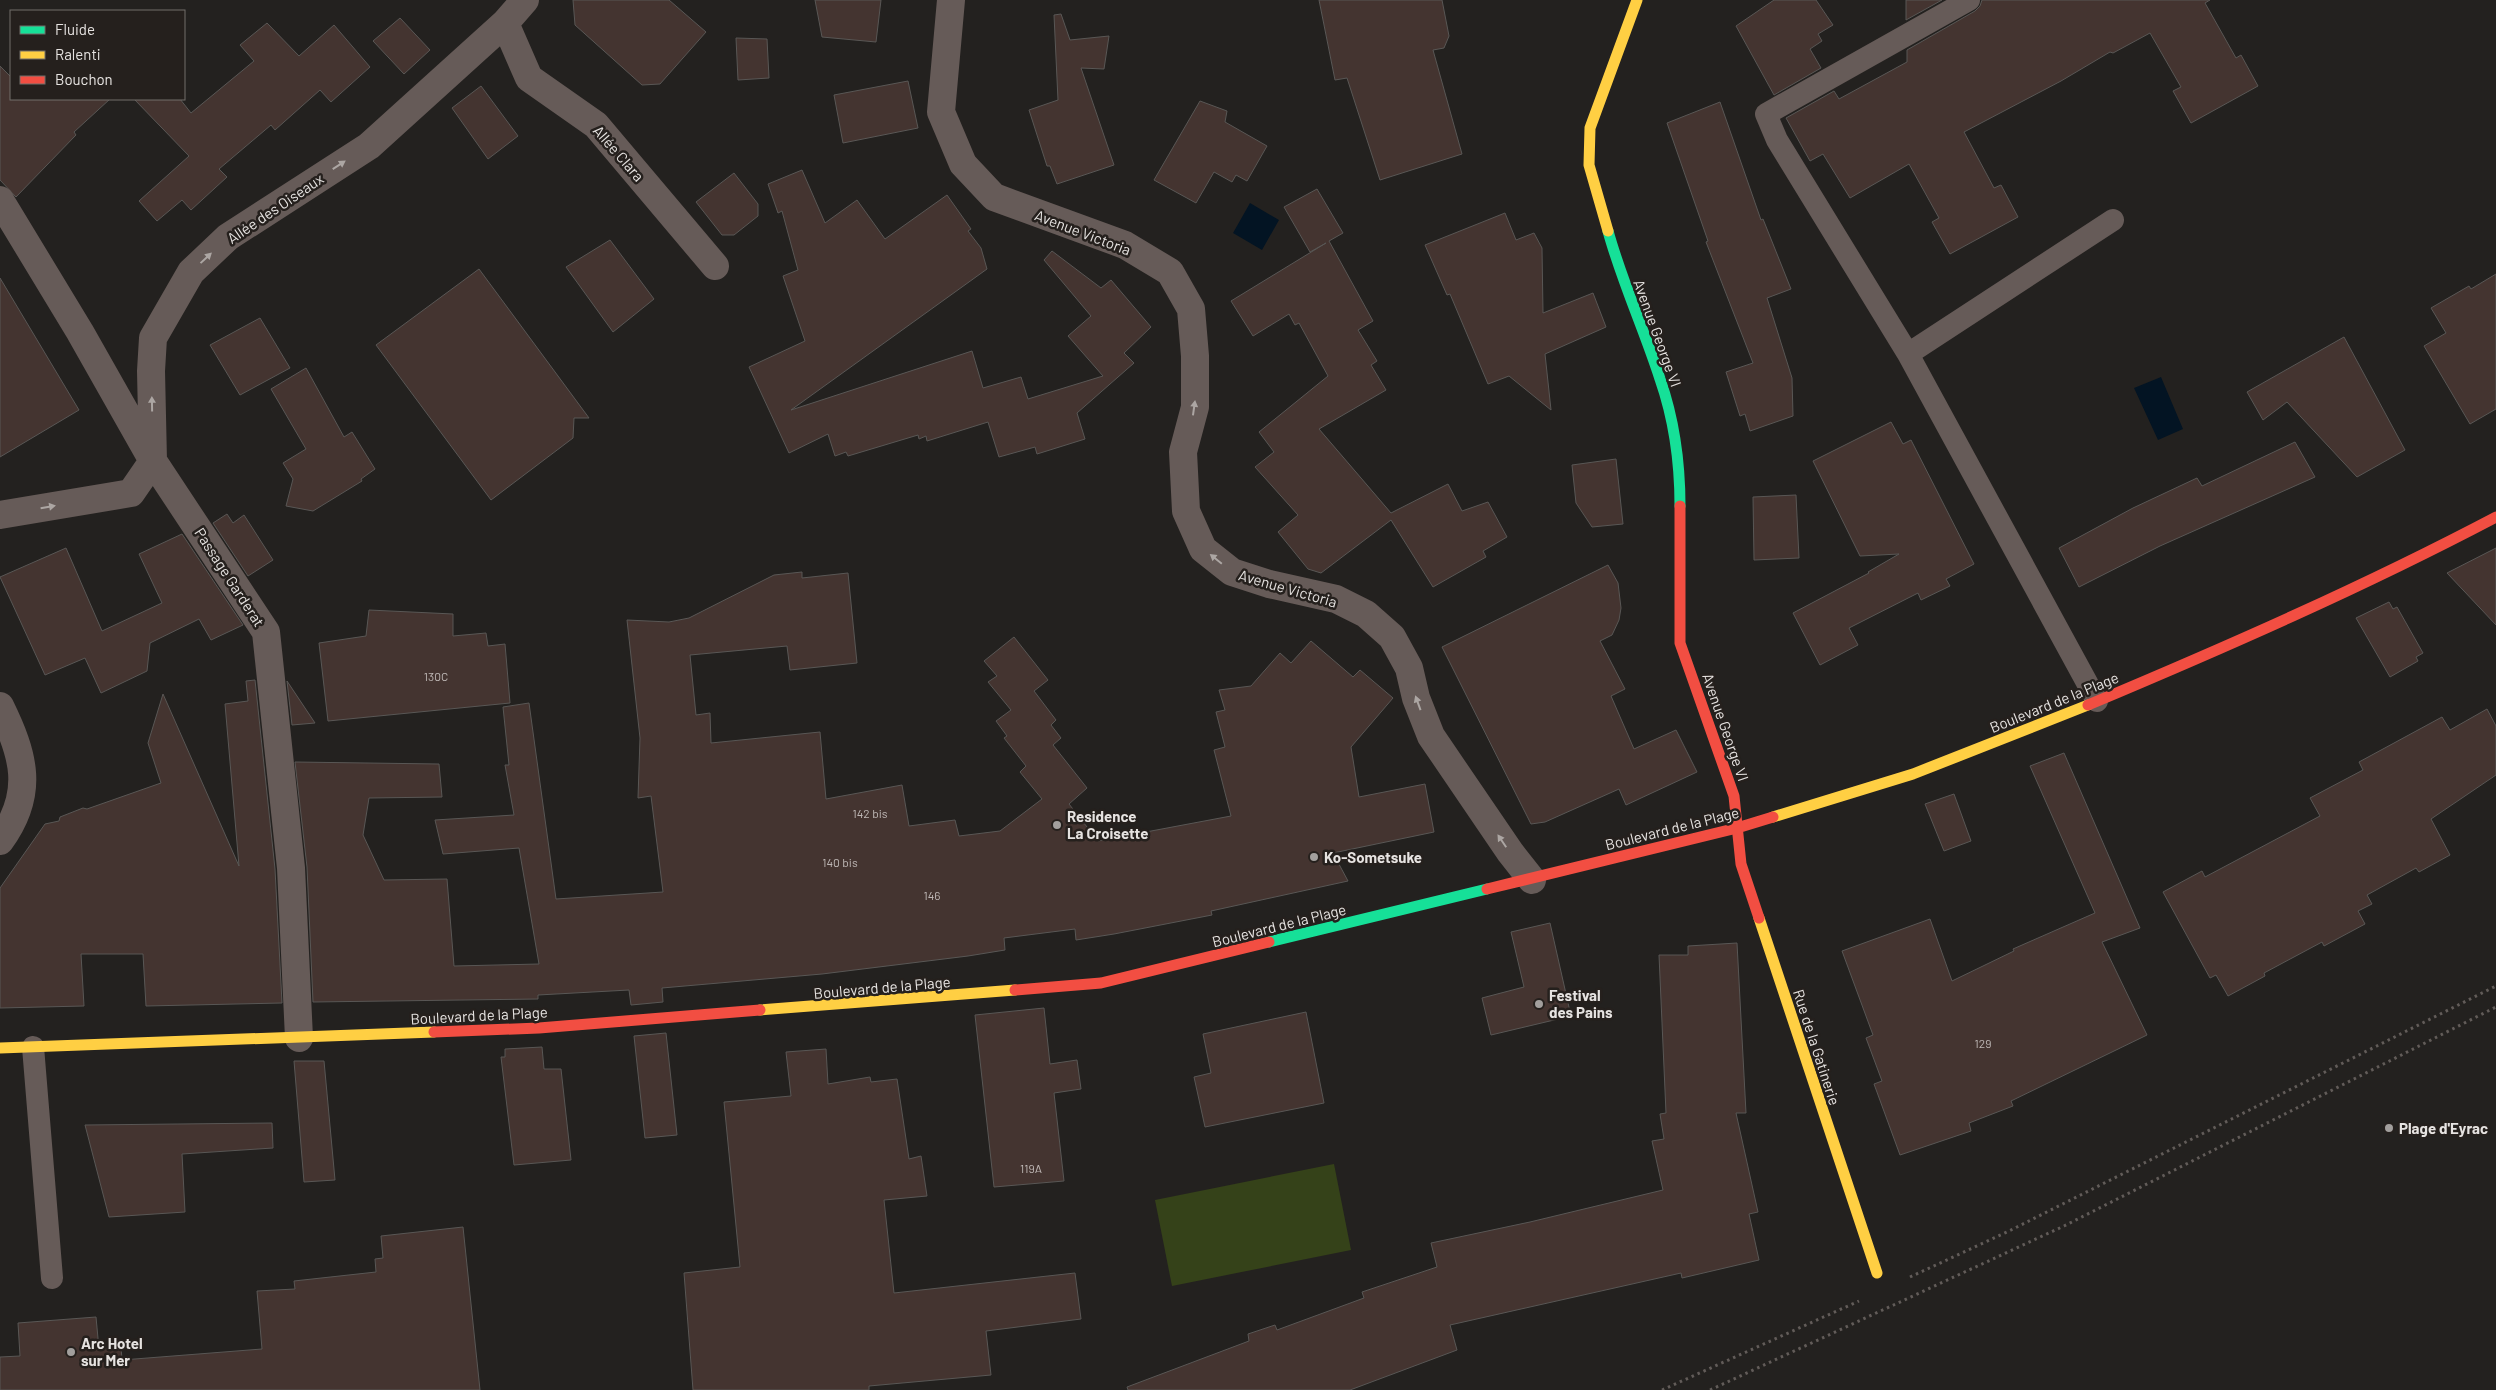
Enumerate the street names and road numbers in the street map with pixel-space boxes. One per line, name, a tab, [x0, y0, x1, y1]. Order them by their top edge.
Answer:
street label: Allée Clara	[590, 121, 648, 185]
street label: Allée des Oiseaux	[223, 169, 327, 247]
street label: Avenue Victoria	[1032, 205, 1134, 259]
street label: Avenue George VI	[1630, 277, 1686, 389]
street label: Passage Garderat	[191, 524, 269, 630]
street label: Avenue Victoria	[1237, 565, 1339, 611]
street label: Boulevard de la Plage	[1987, 668, 2121, 736]
street label: Avenue George VI	[1699, 671, 1753, 783]
street label: Boulevard de la Plage	[1603, 803, 1741, 853]
street label: Boulevard de la Plage	[1210, 900, 1348, 950]
street label: Boulevard de la Plage	[813, 972, 951, 1002]
street label: Rue de la Gatinerie	[1790, 987, 1844, 1107]
street label: Boulevard de la Plage	[410, 1002, 548, 1028]

